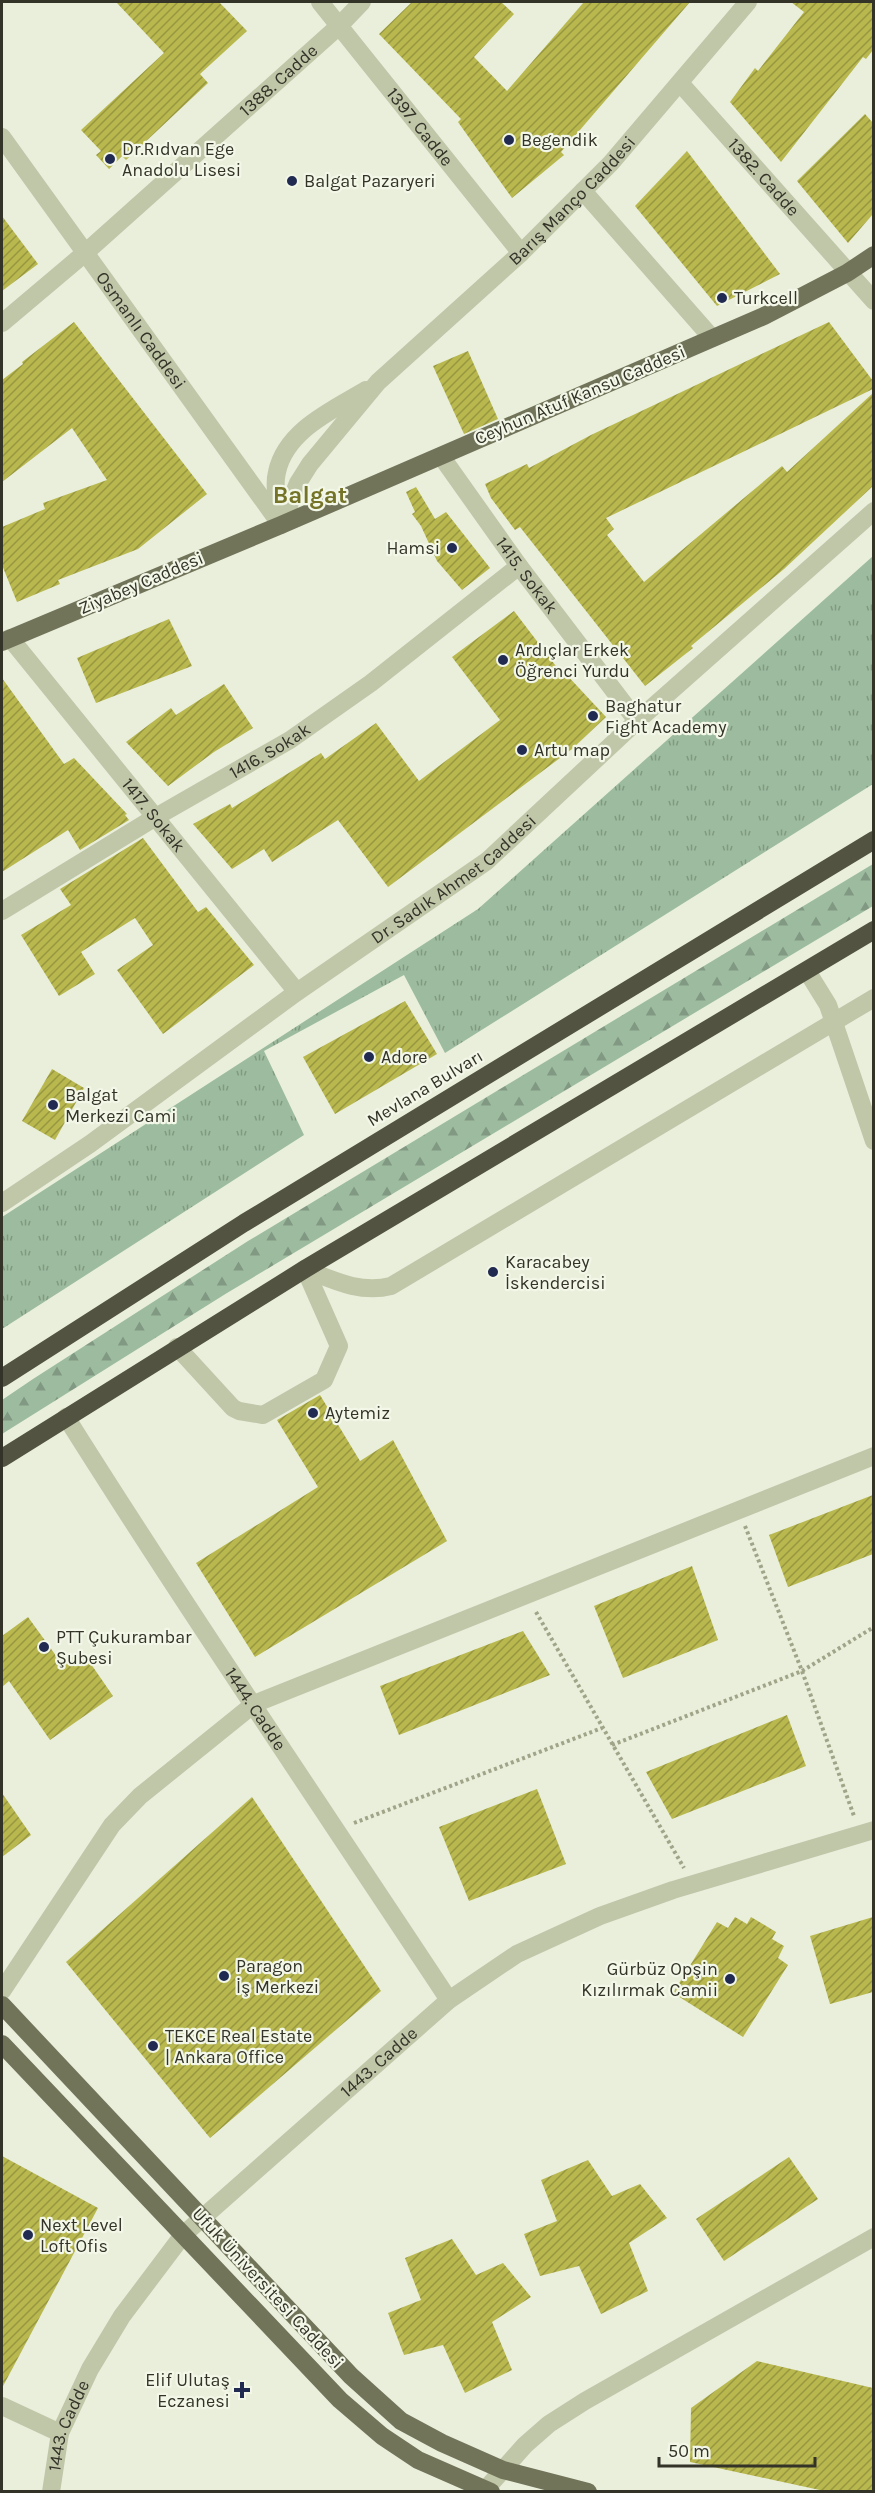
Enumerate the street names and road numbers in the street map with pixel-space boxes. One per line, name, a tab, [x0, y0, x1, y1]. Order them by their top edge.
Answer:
street label: 1388. Cadde	[235, 39, 322, 121]
street label: 1397. Cadde	[382, 83, 458, 171]
street label: Barış Manço Caddesi	[504, 131, 640, 270]
street label: 1382. Cadde	[723, 134, 804, 221]
street label: Osmanlı Caddesi	[91, 267, 191, 393]
street label: Ceyhun Atuf Kansu Caddesi	[471, 341, 689, 449]
street label: 1415. Sokak	[491, 533, 563, 618]
street label: Ziyabey Caddesi	[75, 547, 207, 619]
street label: 1416. Sokak	[225, 718, 315, 784]
street label: 1417. Sokak	[117, 774, 190, 857]
street label: Dr. Sadık Ahmet Caddesi	[367, 810, 541, 949]
street label: Mevlana Bulvarı	[363, 1045, 487, 1131]
street label: 1444. Cadde	[220, 1663, 291, 1755]
street label: 1443. Cadde	[336, 2022, 422, 2102]
street label: Ufuk Üniversitesi Caddesi	[188, 2203, 348, 2373]
street label: 1443. Cadde	[43, 2377, 94, 2473]

